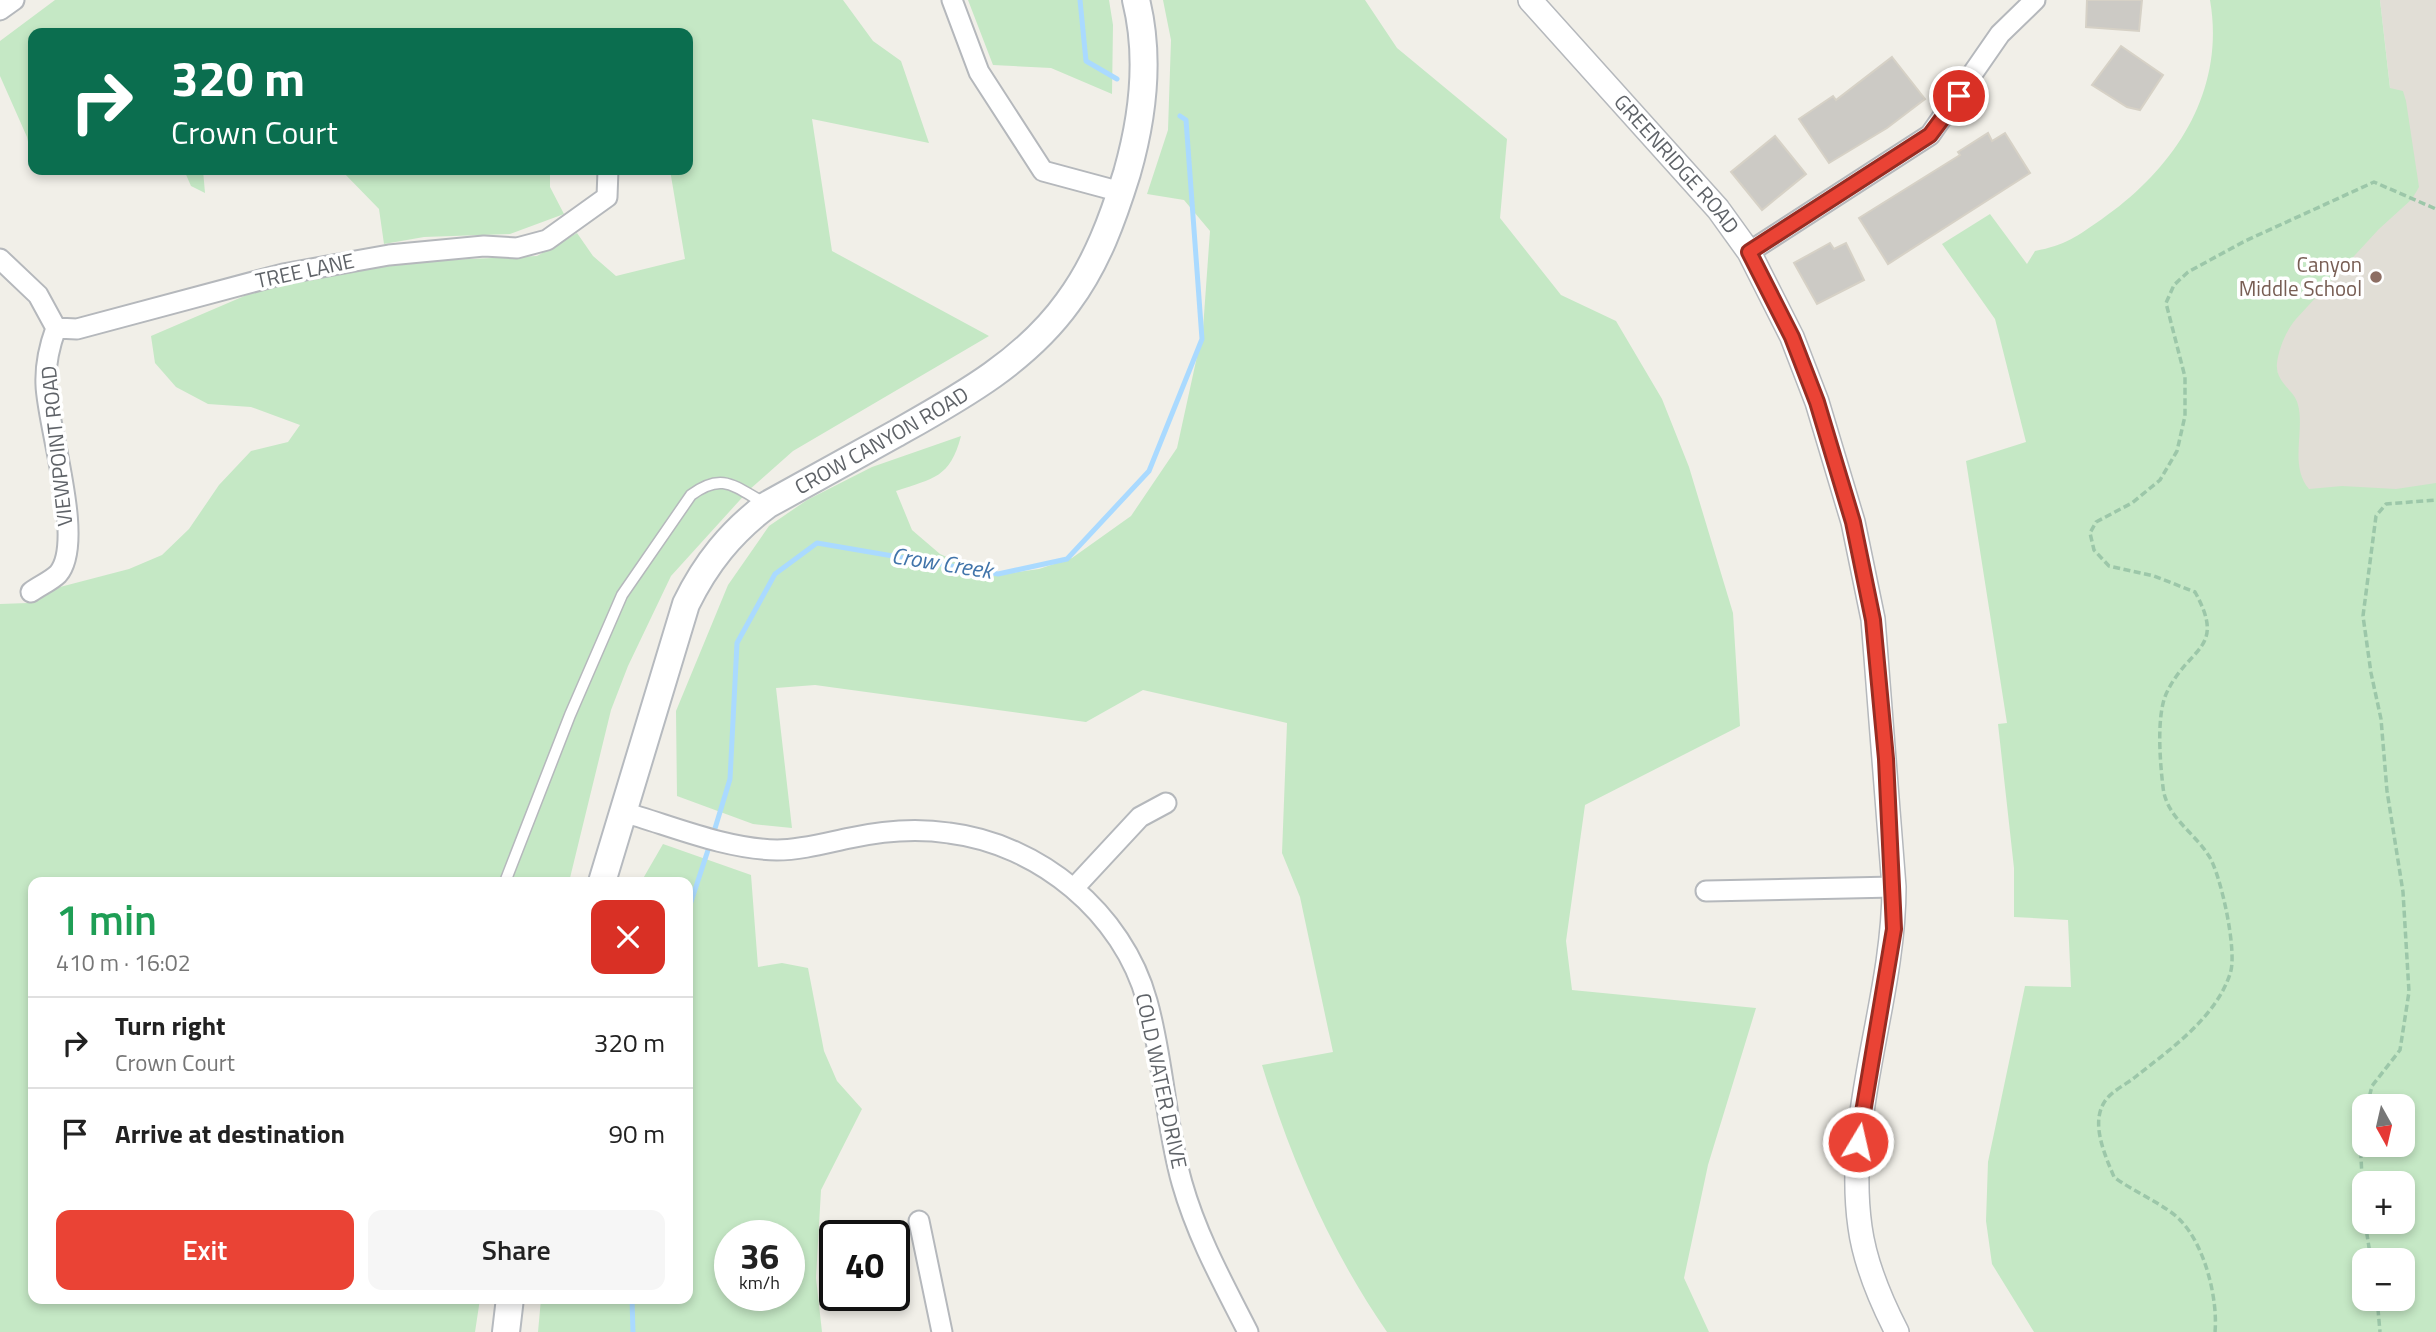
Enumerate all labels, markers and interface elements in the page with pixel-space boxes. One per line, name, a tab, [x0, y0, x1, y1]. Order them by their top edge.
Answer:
text: 320 m	[171, 40, 305, 115]
icon: right	[56, 56, 147, 147]
pin	[1929, 66, 1989, 126]
icon: arrive	[1940, 77, 1978, 115]
street label: GREENRIDGE ROAD	[1607, 86, 1748, 240]
text: Crown Court	[171, 108, 338, 156]
street label: TREE LANE	[252, 244, 357, 296]
place label: Canyon Middle School	[2239, 248, 2362, 304]
marker: Canyon Middle School	[2368, 269, 2384, 285]
street label: VIEWPOINT ROAD	[32, 364, 80, 528]
street label: CROW CANYON ROAD	[788, 378, 975, 502]
water label: Crow Creek	[889, 537, 998, 588]
text: 1 min	[56, 887, 157, 951]
button: close	[591, 900, 665, 974]
text: 410 m · 16:02	[56, 945, 191, 980]
street label: COLD WATER DRIVE	[1128, 990, 1196, 1171]
text: Turn right	[115, 1006, 226, 1045]
text: 320 m	[594, 1023, 665, 1062]
icon: right	[56, 1024, 94, 1062]
text: Crown Court	[115, 1045, 235, 1080]
north arrow	[2352, 1094, 2415, 1157]
map controls	[2352, 1094, 2415, 1311]
position arrow	[1821, 1105, 1895, 1179]
text: Arrive at destination	[115, 1114, 345, 1153]
text: 90 m	[608, 1114, 665, 1153]
icon: arrive	[56, 1115, 94, 1153]
button: +	[2352, 1171, 2415, 1234]
button: Exit	[56, 1210, 354, 1290]
button: Share	[368, 1210, 665, 1290]
speed limit sign: 40	[819, 1220, 910, 1311]
text: 36	[740, 1229, 779, 1283]
button: −	[2352, 1248, 2415, 1311]
text: km/h	[739, 1269, 780, 1296]

